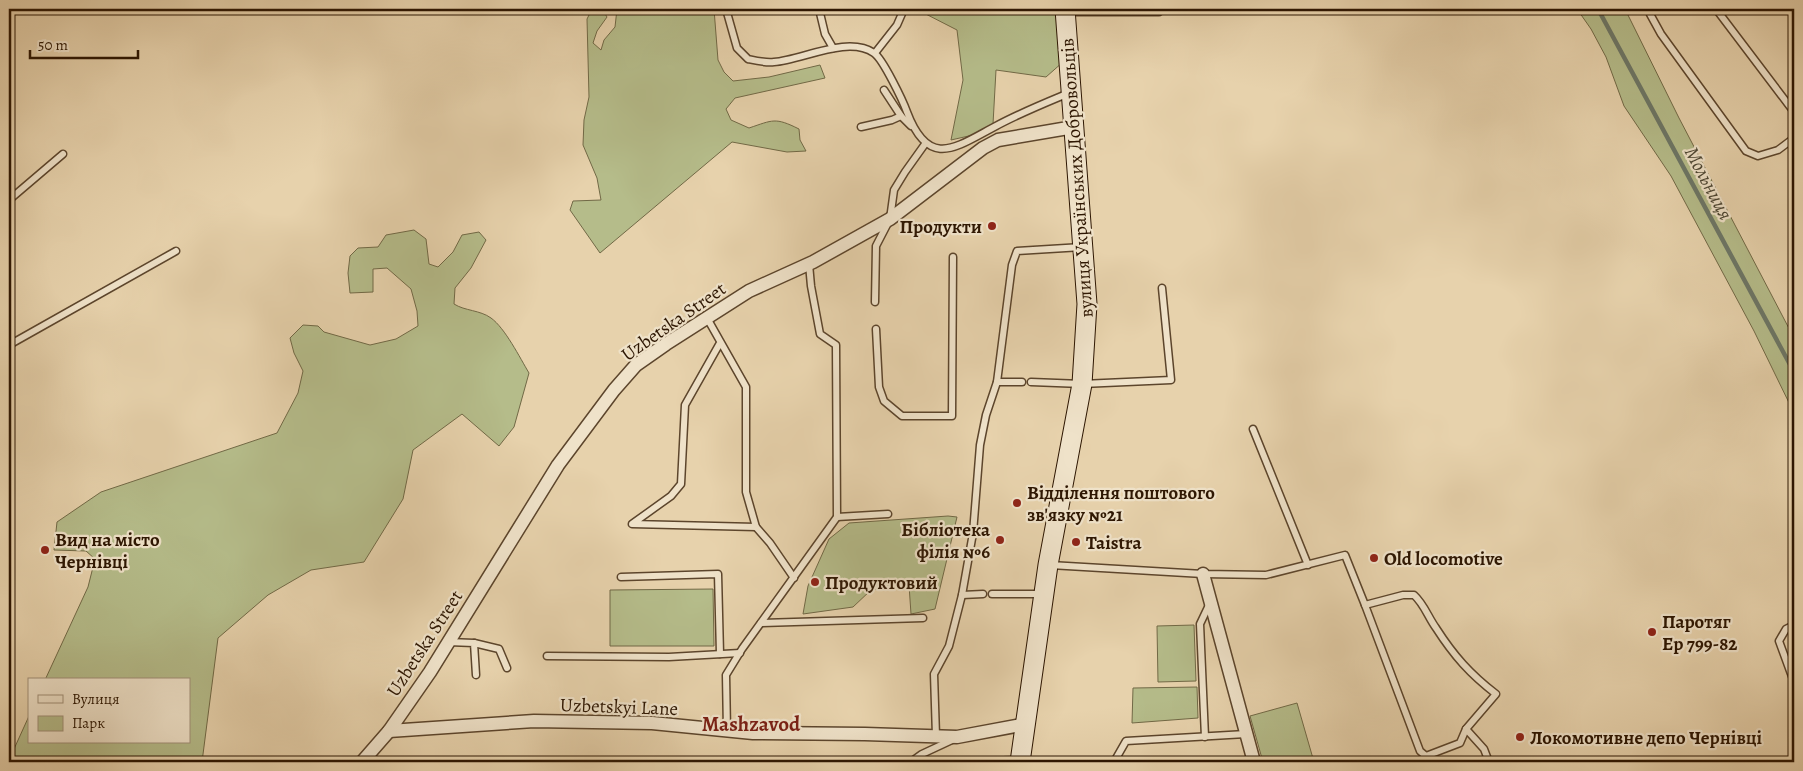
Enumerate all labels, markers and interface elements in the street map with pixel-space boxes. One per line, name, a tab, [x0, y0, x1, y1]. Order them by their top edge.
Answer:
scale bar	[30, 28, 138, 60]
text: 50 m	[38, 35, 68, 55]
street label: вулиця Українських Добровольців	[1054, 37, 1100, 319]
water label: Мольниця	[1678, 142, 1739, 225]
place label: Продукти	[900, 214, 982, 240]
marker: Продукти	[986, 220, 998, 232]
street label: Uzbetska Street	[616, 276, 731, 368]
place label: Відділення поштового зв'язку №21	[1027, 480, 1215, 528]
marker: Відділення поштового зв'язку №21	[1011, 497, 1023, 509]
place label: Бібліотека філія №6	[901, 517, 991, 565]
place label: Вид на місто Чернівці	[55, 527, 160, 575]
place label: Taistra	[1086, 530, 1142, 556]
marker: Бібліотека філія №6	[994, 534, 1006, 546]
marker: Taistra	[1070, 536, 1082, 548]
marker: Вид на місто Чернівці	[39, 544, 51, 556]
place label: Old locomotive	[1384, 546, 1503, 572]
marker: Old locomotive	[1368, 552, 1380, 564]
place label: Продуктовий	[825, 570, 938, 596]
marker: Продуктовий	[809, 576, 821, 588]
street label: Uzbetska Street	[381, 585, 469, 702]
place label: Паротяг Ер 799-82	[1662, 609, 1738, 657]
marker: Паротяг Ер 799-82	[1646, 626, 1658, 638]
legend	[28, 678, 190, 744]
text: Вулиця	[72, 689, 119, 709]
street label: Uzbetskyi Lane	[559, 692, 678, 722]
district label: Mashzavod	[702, 710, 801, 738]
text: Парк	[72, 713, 105, 733]
place label: Локомотивне депо Чернівці	[1530, 725, 1763, 751]
marker: Локомотивне депо Чернівці	[1514, 731, 1526, 743]

